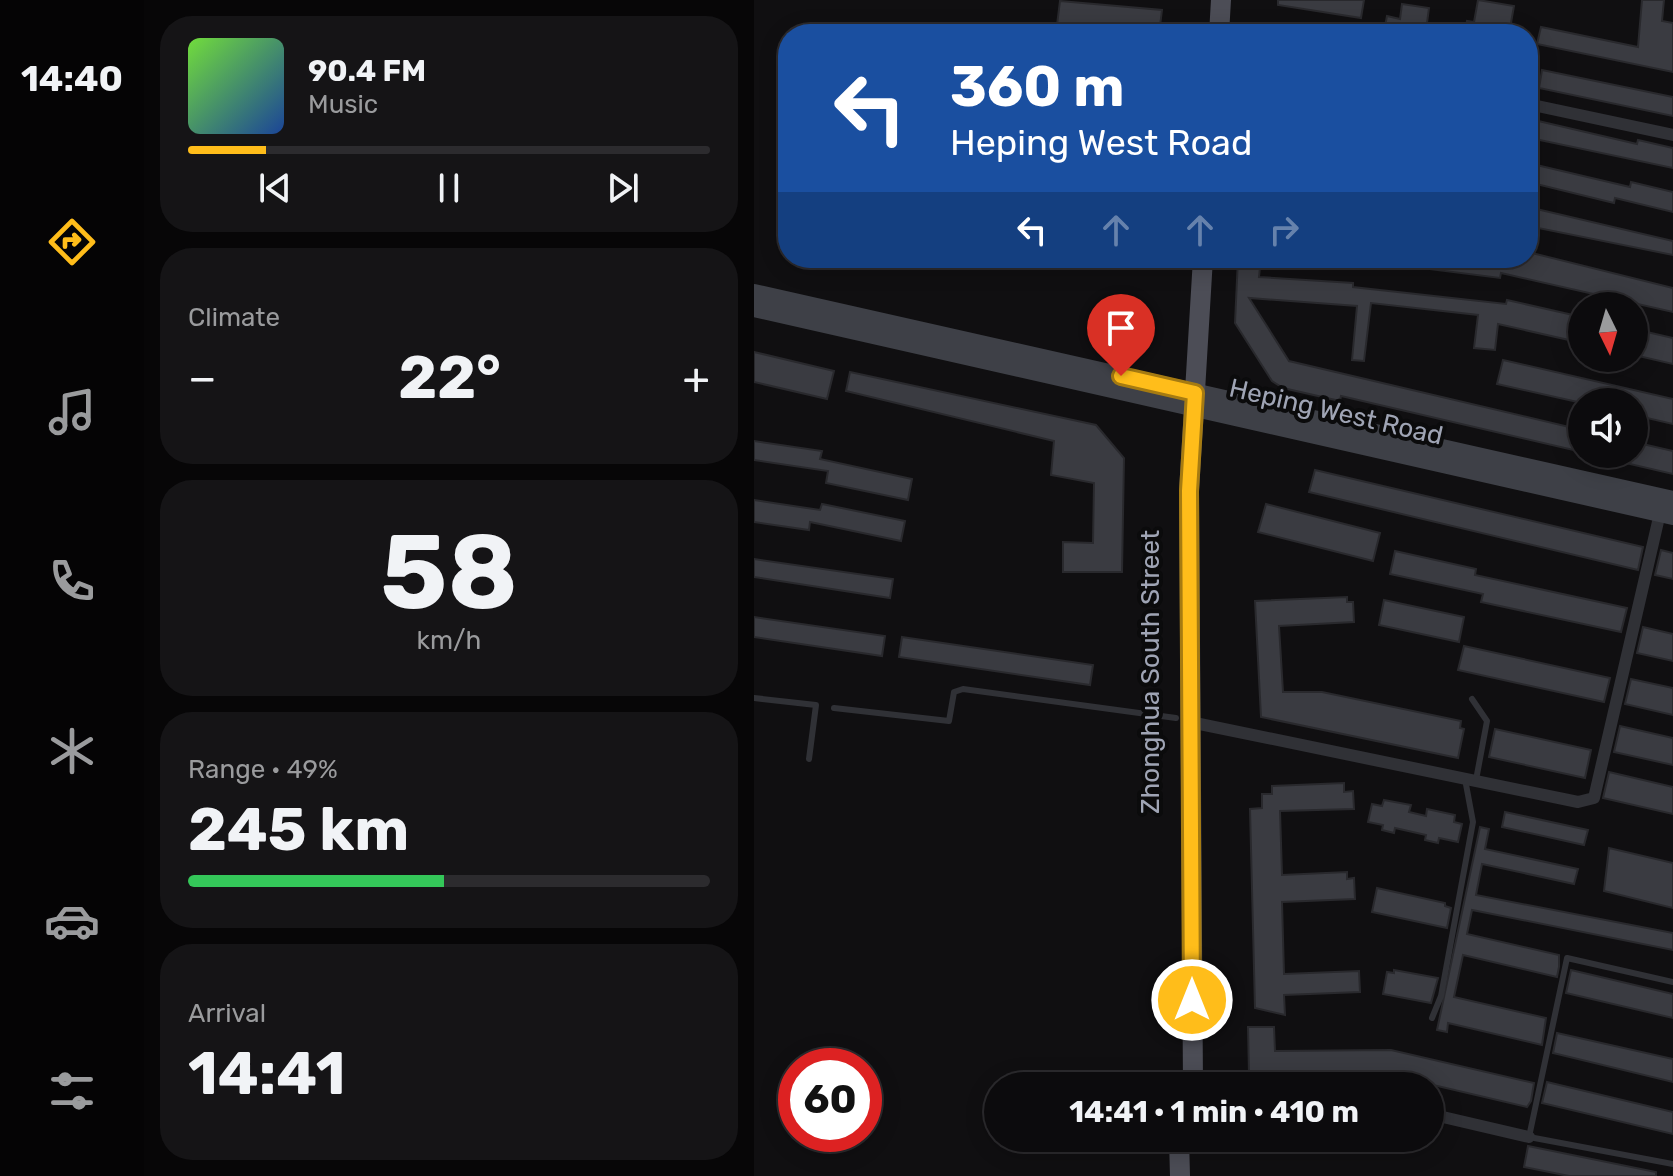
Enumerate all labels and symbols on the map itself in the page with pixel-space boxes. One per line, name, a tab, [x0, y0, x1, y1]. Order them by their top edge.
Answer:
north arrow	[1568, 292, 1648, 372]
pin	[1087, 294, 1155, 376]
street label: Heping West Road	[1226, 372, 1446, 452]
street label: Zhonghua South Street	[1135, 530, 1166, 814]
position arrow	[1150, 958, 1234, 1042]
speed limit sign: 60	[778, 1048, 882, 1152]

